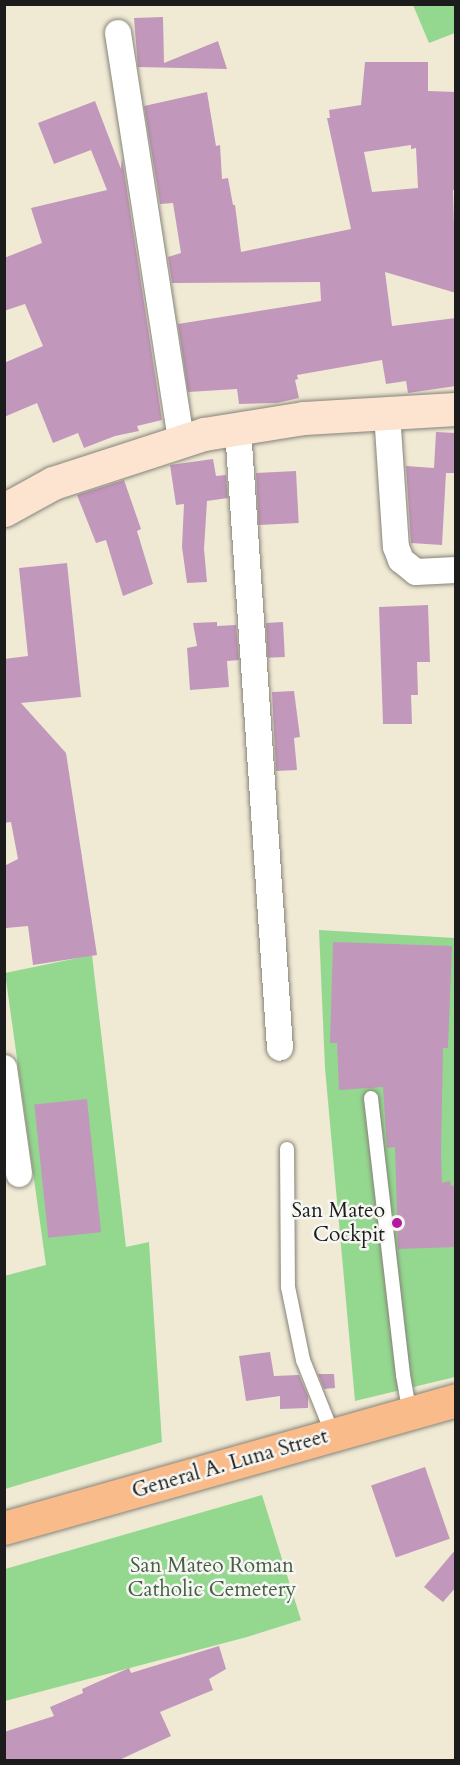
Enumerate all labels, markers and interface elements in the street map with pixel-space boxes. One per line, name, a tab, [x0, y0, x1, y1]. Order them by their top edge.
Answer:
place label: San Mateo Cockpit	[291, 1198, 385, 1248]
marker: San Mateo Cockpit	[390, 1216, 404, 1230]
street label: General A. Luna Street	[129, 1424, 331, 1504]
park label: San Mateo Roman Catholic Cemetery	[128, 1553, 296, 1603]

